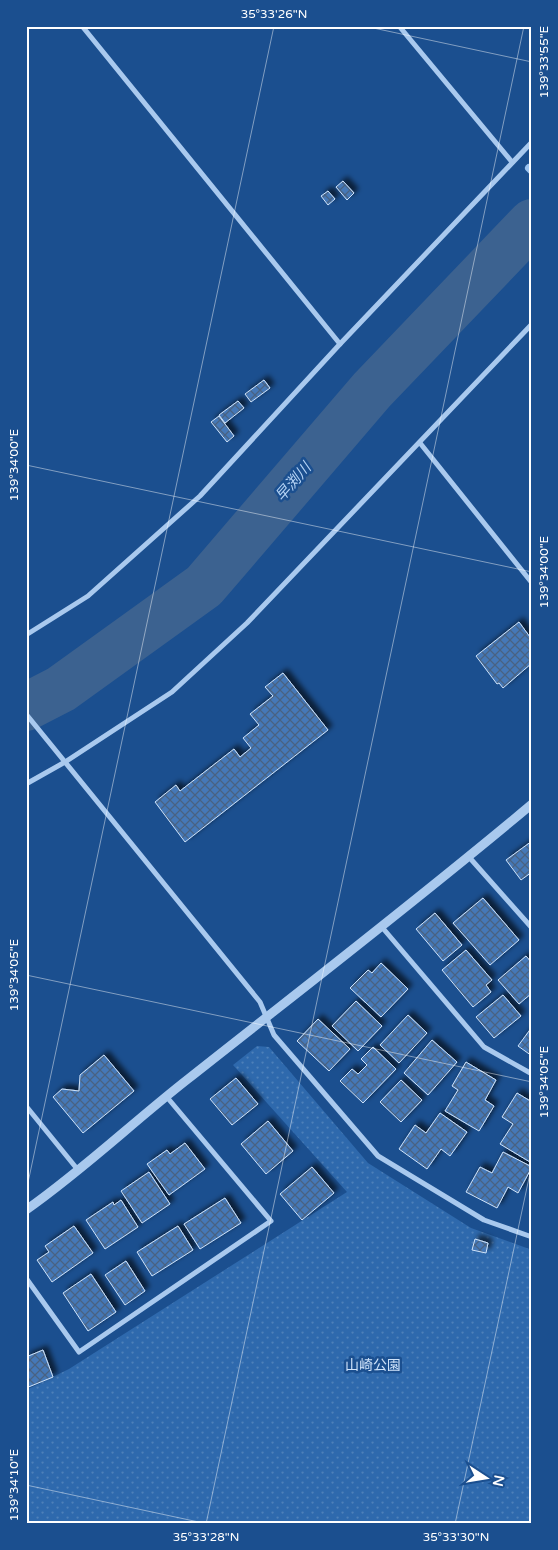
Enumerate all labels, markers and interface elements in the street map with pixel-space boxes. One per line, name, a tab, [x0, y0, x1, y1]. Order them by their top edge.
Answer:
text: 35°33'26"N	[241, 7, 307, 21]
text: 139°33'55"E	[537, 25, 551, 98]
text: 139°34'00"E	[7, 428, 21, 501]
water label: 早渕川	[271, 458, 316, 505]
text: 139°34'00"E	[537, 535, 551, 608]
text: 139°34'05"E	[7, 938, 21, 1011]
text: 139°34'05"E	[537, 1045, 551, 1118]
park label: 山崎公園	[345, 1357, 401, 1374]
text: 139°34'10"E	[7, 1448, 21, 1521]
north arrow	[460, 1452, 510, 1502]
text: N	[489, 1473, 508, 1488]
text: 35°33'28"N	[173, 1530, 239, 1544]
text: 35°33'30"N	[423, 1530, 489, 1544]

